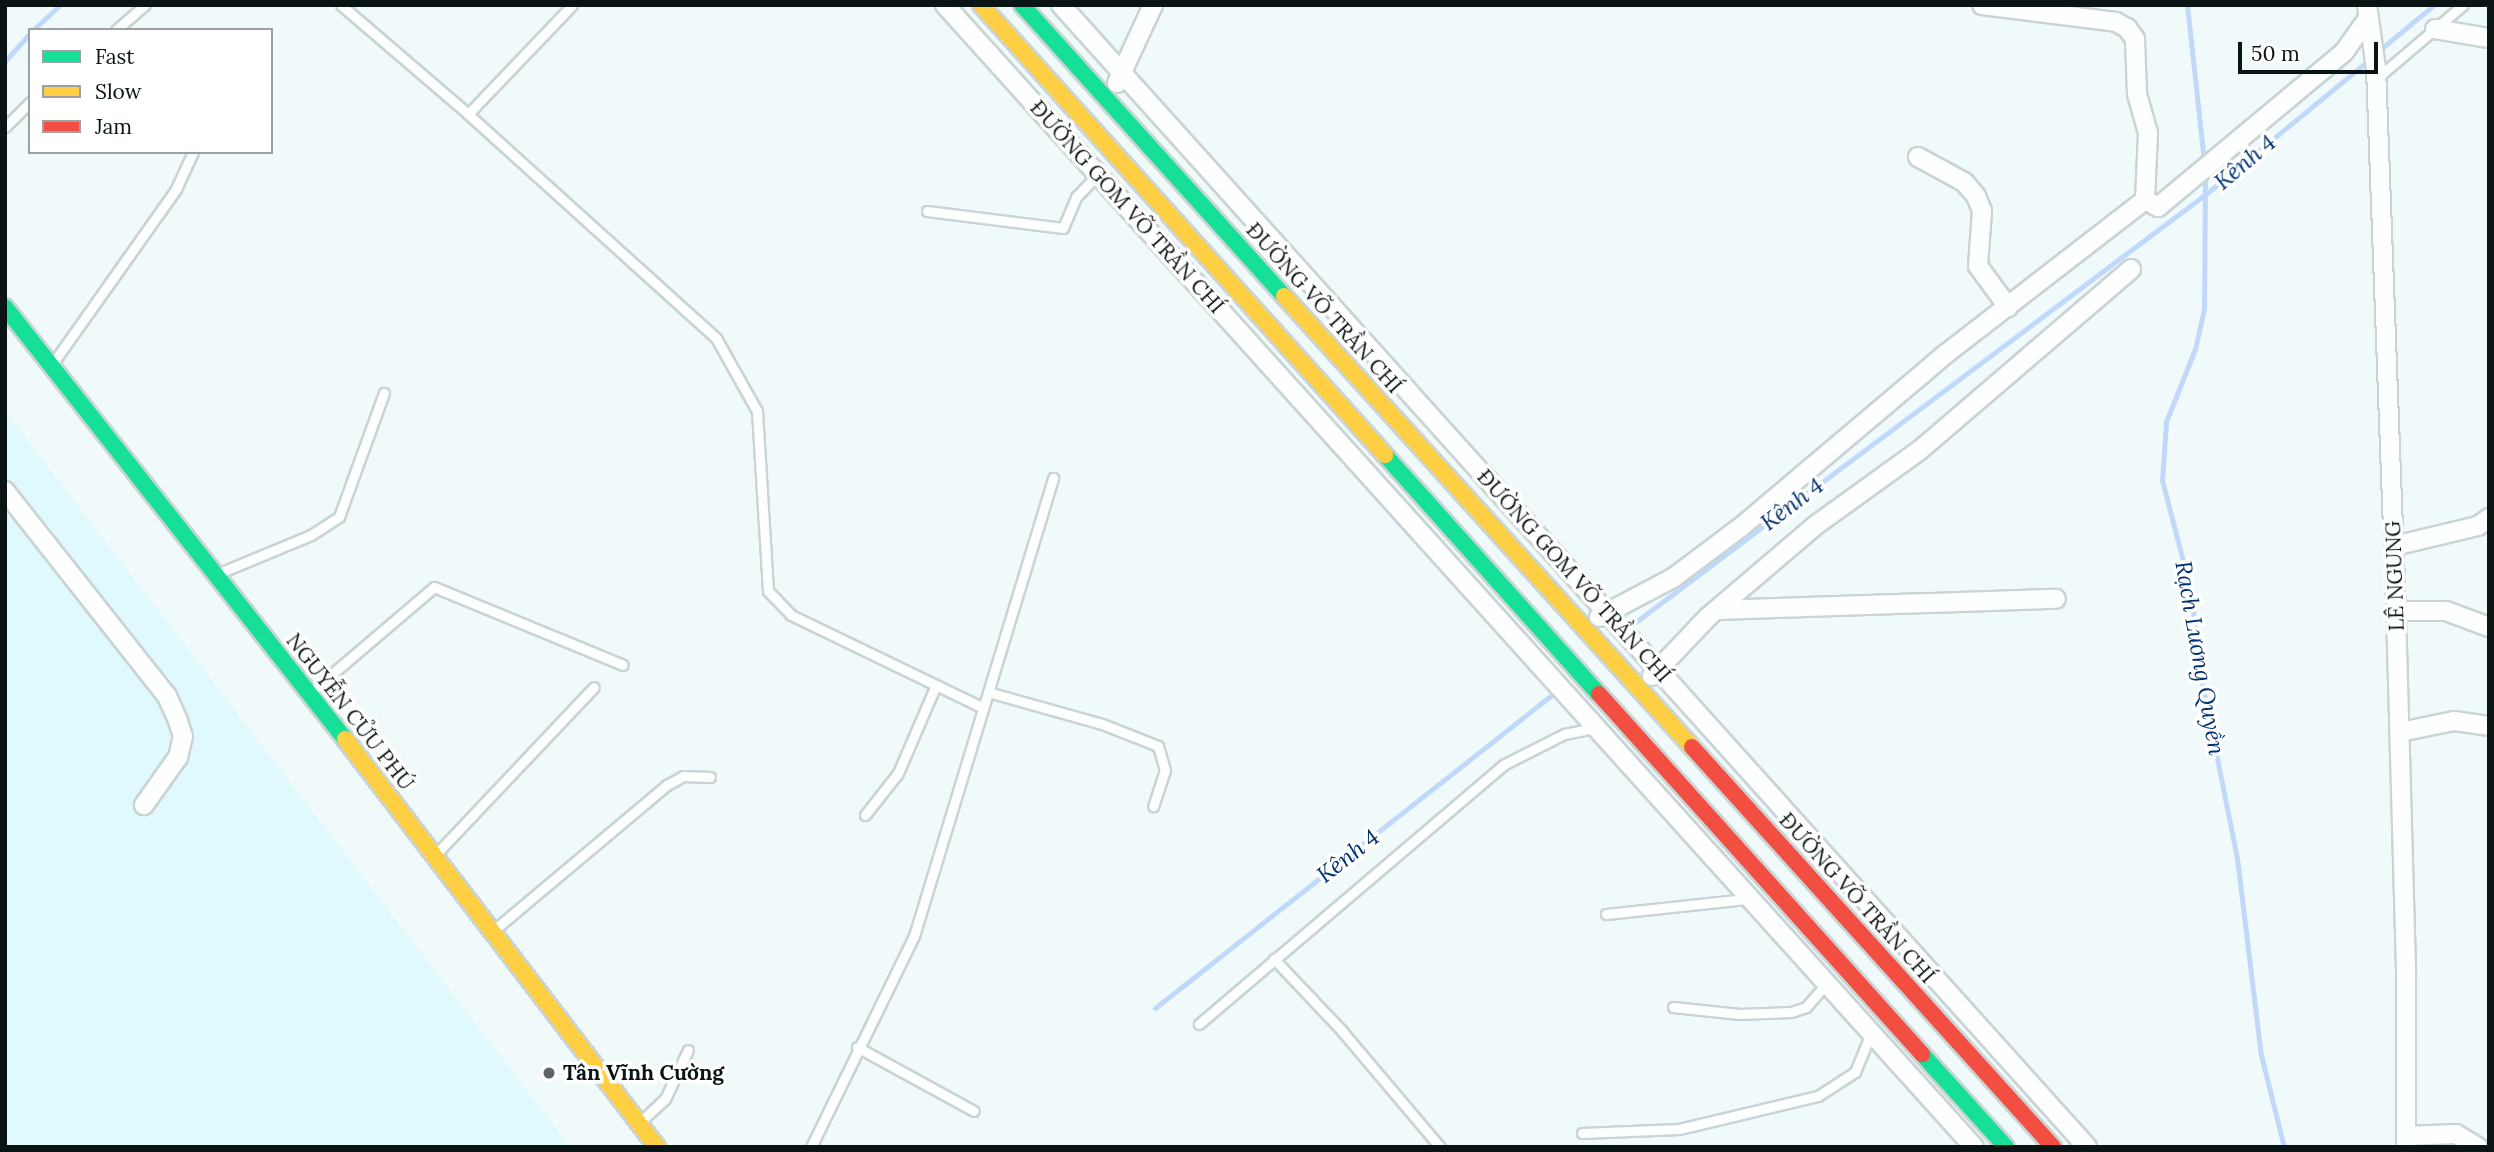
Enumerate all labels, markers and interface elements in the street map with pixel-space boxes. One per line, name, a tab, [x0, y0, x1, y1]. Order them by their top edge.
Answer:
legend	[28, 28, 273, 154]
scale bar	[2242, 28, 2382, 72]
text: 50 m	[2251, 40, 2300, 67]
text: Fast	[95, 43, 134, 70]
text: Slow	[95, 78, 142, 105]
street label: ĐƯỜNG GOM VÕ TRẦN CHÍ	[1025, 95, 1229, 319]
text: Jam	[95, 113, 132, 140]
water label: Kênh 4	[2209, 129, 2281, 195]
street label: ĐƯỜNG VÕ TRẦN CHÍ	[1241, 218, 1407, 398]
street label: ĐƯỜNG GOM VÕ TRẦN CHÍ	[1472, 464, 1676, 688]
water label: Kênh 4	[1755, 472, 1829, 536]
street label: LÊ NGUNG	[2380, 520, 2410, 632]
water label: Rạch Lương Quyền	[2169, 559, 2231, 757]
street label: NGUYỄN CỬU PHÚ	[281, 629, 419, 795]
street label: ĐƯỜNG VÕ TRẦN CHÍ	[1774, 808, 1940, 988]
water label: Kênh 4	[1311, 823, 1385, 889]
place label: Tân Vĩnh Cường	[563, 1060, 724, 1086]
marker: Tân Vĩnh Cường	[541, 1065, 557, 1081]

